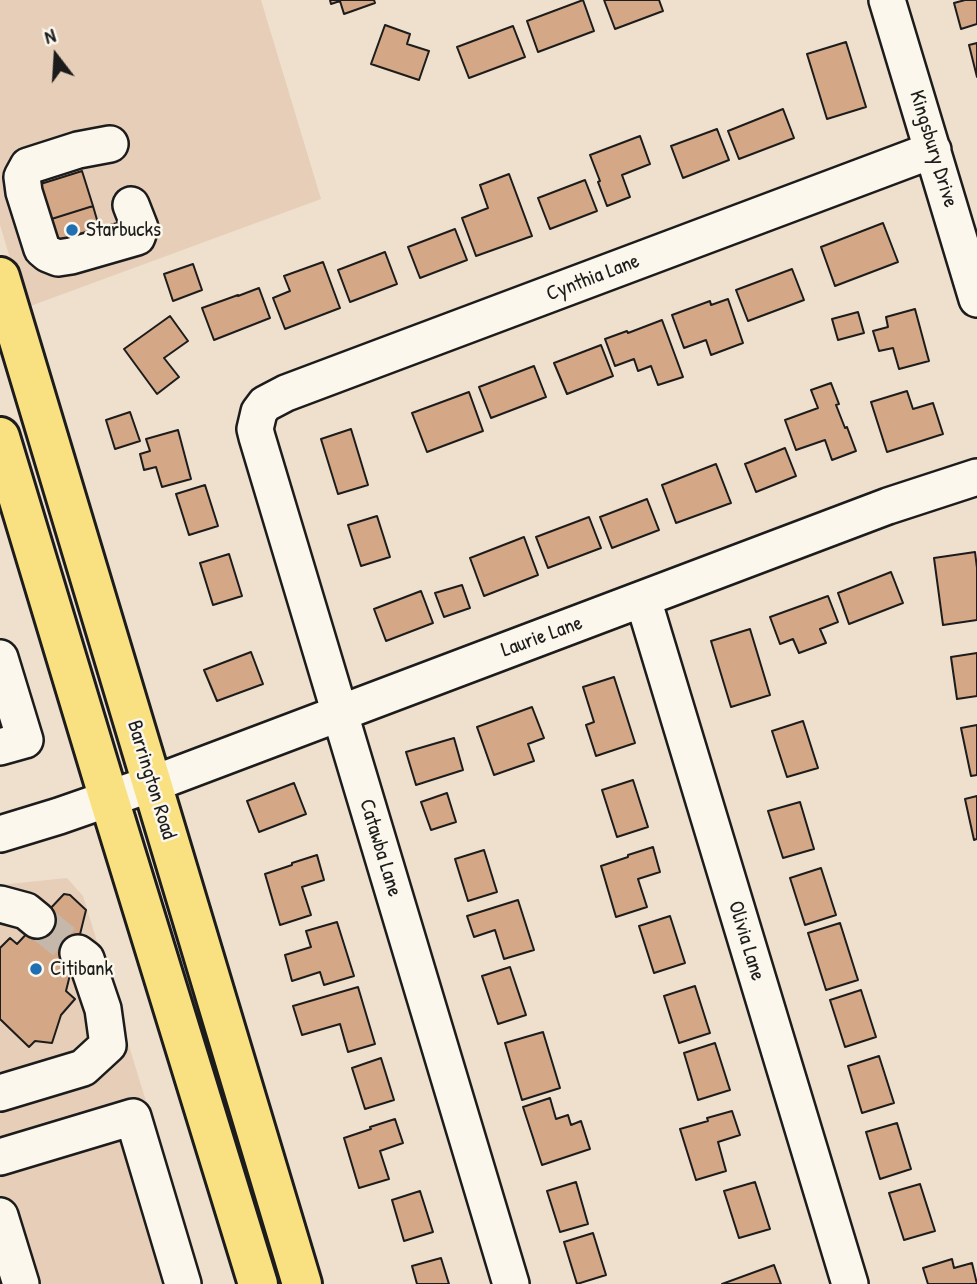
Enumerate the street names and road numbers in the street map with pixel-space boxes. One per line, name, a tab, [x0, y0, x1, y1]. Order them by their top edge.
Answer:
street label: Kingsbury Drive	[903, 87, 963, 211]
street label: Cynthia Lane	[543, 249, 643, 307]
street label: Laurie Lane	[498, 611, 586, 663]
street label: Barrington Road	[121, 717, 181, 843]
street label: Catawba Lane	[353, 796, 407, 900]
street label: Olivia Lane	[722, 898, 770, 984]

